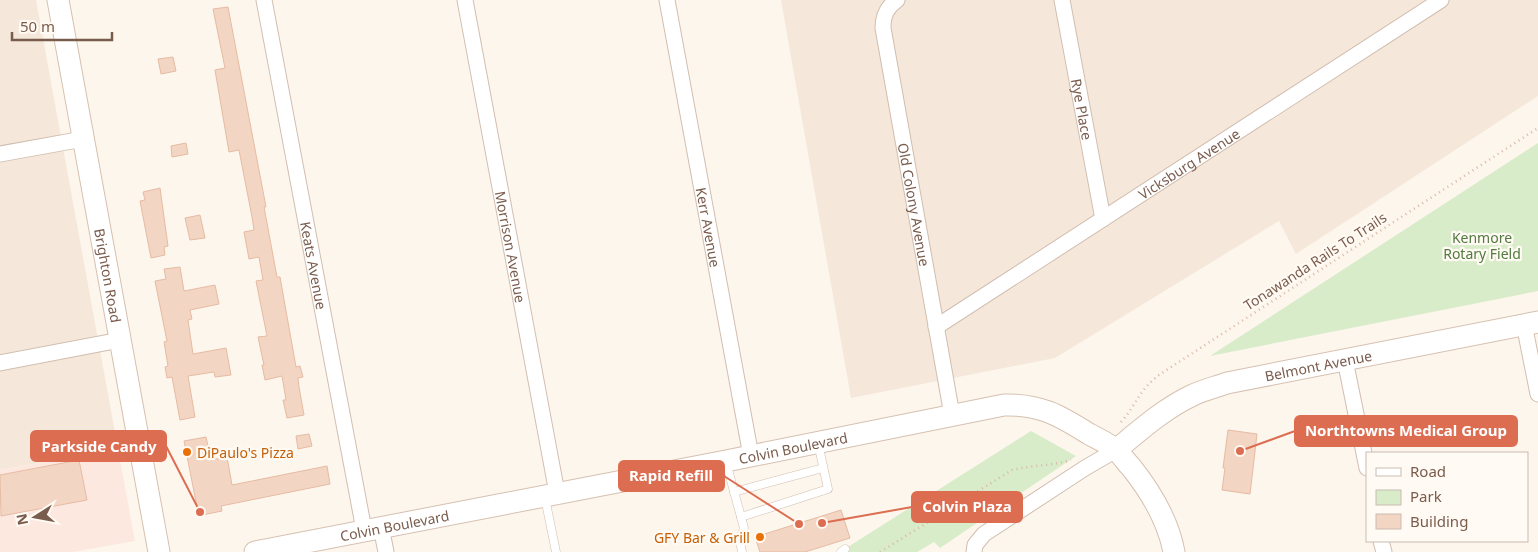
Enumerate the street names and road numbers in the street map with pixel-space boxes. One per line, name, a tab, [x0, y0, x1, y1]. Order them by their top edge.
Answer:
street label: Rye Place	[1067, 77, 1097, 141]
street label: Vicksburg Avenue	[1134, 123, 1243, 203]
street label: Old Colony Avenue	[894, 141, 935, 268]
street label: Kerr Avenue	[692, 186, 726, 269]
street label: Morrison Avenue	[491, 189, 531, 304]
street label: Tonawanda Rails To Trails	[1240, 207, 1390, 314]
street label: Keats Avenue	[296, 220, 332, 311]
street label: Brighton Road	[90, 227, 126, 324]
street label: Belmont Avenue	[1263, 345, 1374, 385]
street label: Colvin Boulevard	[737, 427, 849, 468]
street label: Colvin Boulevard	[338, 505, 451, 545]

